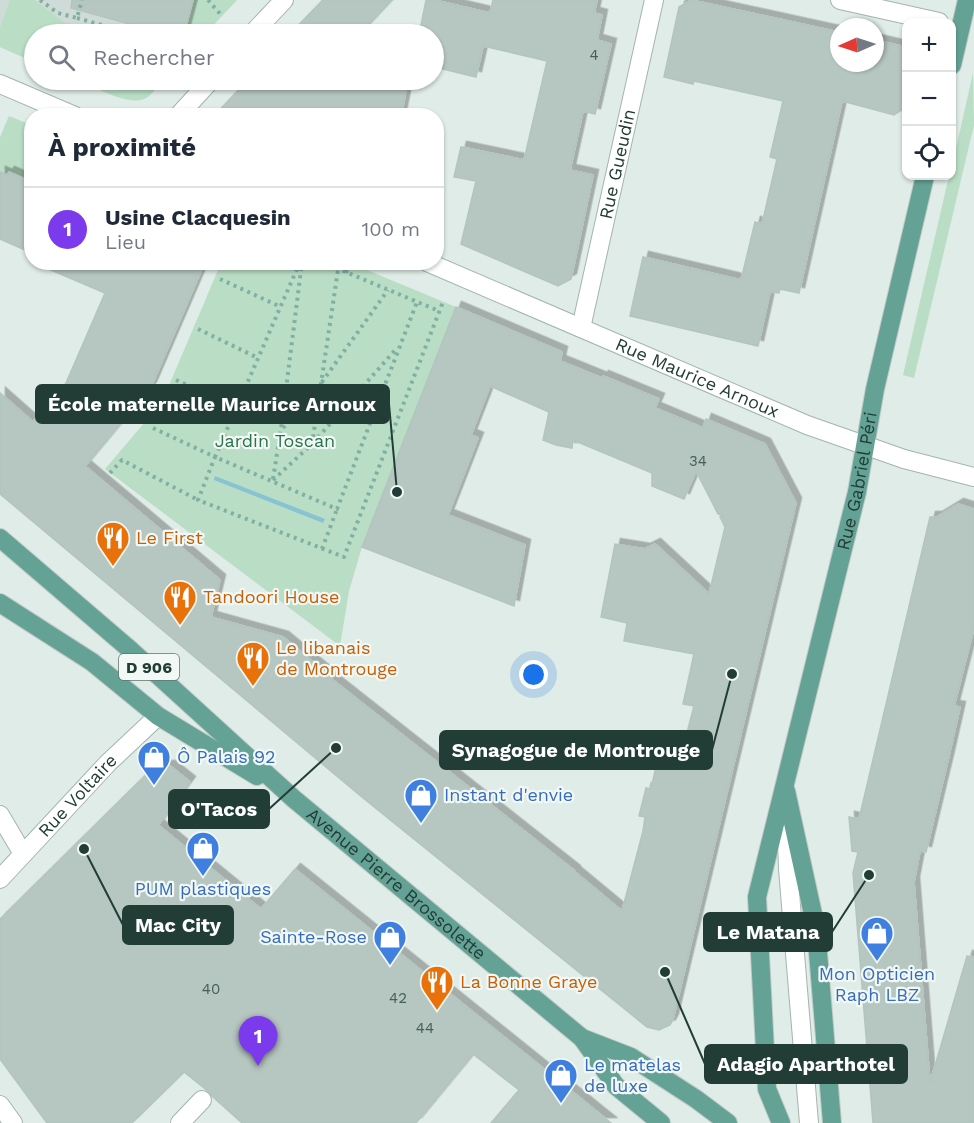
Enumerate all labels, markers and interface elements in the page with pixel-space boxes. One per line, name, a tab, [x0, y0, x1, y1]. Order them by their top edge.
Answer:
north arrow	[830, 18, 884, 72]
map controls	[902, 18, 956, 180]
button: +	[902, 18, 956, 72]
search box	[24, 24, 444, 90]
icon: search	[45, 41, 78, 74]
text: Rechercher	[93, 45, 215, 70]
house number: 4	[589, 46, 599, 64]
button: −	[902, 72, 956, 126]
street label: Rue Gueudin	[595, 107, 639, 221]
button: locate	[902, 126, 956, 180]
text: À proximité	[48, 132, 196, 162]
text: Usine Clacquesin	[105, 205, 291, 230]
text: 1	[63, 217, 72, 241]
text: 100 m	[361, 217, 420, 241]
text: Lieu	[105, 230, 146, 254]
street label: Rue Maurice Arnoux	[612, 333, 782, 422]
callout: École maternelle Maurice Arnoux	[36, 385, 389, 423]
text: École maternelle Maurice Arnoux	[48, 392, 376, 416]
street label: Rue Gabriel Péri	[832, 410, 881, 552]
park label: Jardin Toscan	[215, 430, 335, 451]
house number: 34	[689, 452, 707, 470]
restaurant icon: Le First	[95, 520, 131, 567]
place label: Le First	[136, 527, 203, 548]
restaurant icon: Tandoori House	[162, 579, 198, 626]
place label: Tandoori House	[203, 586, 339, 607]
place label: Le libanais de Montrouge	[276, 637, 397, 679]
restaurant icon: Le libanais de Montrouge	[235, 640, 271, 687]
road number: D 906	[119, 654, 179, 680]
your location	[519, 660, 548, 689]
callout: Synagogue de Montrouge	[440, 731, 712, 769]
text: Synagogue de Montrouge	[452, 738, 700, 762]
shop icon: Ô Palais 92	[136, 739, 172, 786]
place label: Ô Palais 92	[177, 746, 275, 767]
street label: Rue Voltaire	[34, 749, 121, 841]
shop icon: Instant d'envie	[403, 777, 439, 824]
place label: Instant d'envie	[444, 784, 573, 805]
callout: O'Tacos	[169, 790, 269, 828]
text: O'Tacos	[181, 797, 258, 821]
street label: Avenue Pierre Brossolette	[303, 803, 490, 964]
shop icon: PUM plastiques	[185, 830, 221, 877]
place label: PUM plastiques	[135, 878, 271, 899]
callout: Mac City	[123, 906, 233, 944]
text: Mac City	[135, 913, 222, 937]
callout: Le Matana	[704, 913, 832, 951]
shop icon: Mon Opticien Raph LBZ	[859, 915, 895, 962]
shop icon: Sainte-Rose	[372, 919, 408, 966]
text: Le Matana	[716, 920, 820, 944]
place label: Sainte-Rose	[260, 926, 367, 947]
place label: Mon Opticien Raph LBZ	[819, 963, 935, 1005]
restaurant icon: La Bonne Graye	[419, 964, 455, 1011]
place label: La Bonne Graye	[460, 971, 598, 992]
house number: 40	[202, 980, 220, 998]
house number: 42	[389, 989, 407, 1007]
pin: 1	[238, 1016, 278, 1066]
house number: 44	[416, 1019, 434, 1037]
callout: Adagio Aparthotel	[705, 1045, 907, 1083]
text: Adagio Aparthotel	[717, 1052, 895, 1076]
place label: Le matelas de luxe	[584, 1054, 681, 1096]
shop icon: Le matelas de luxe	[543, 1057, 579, 1104]

